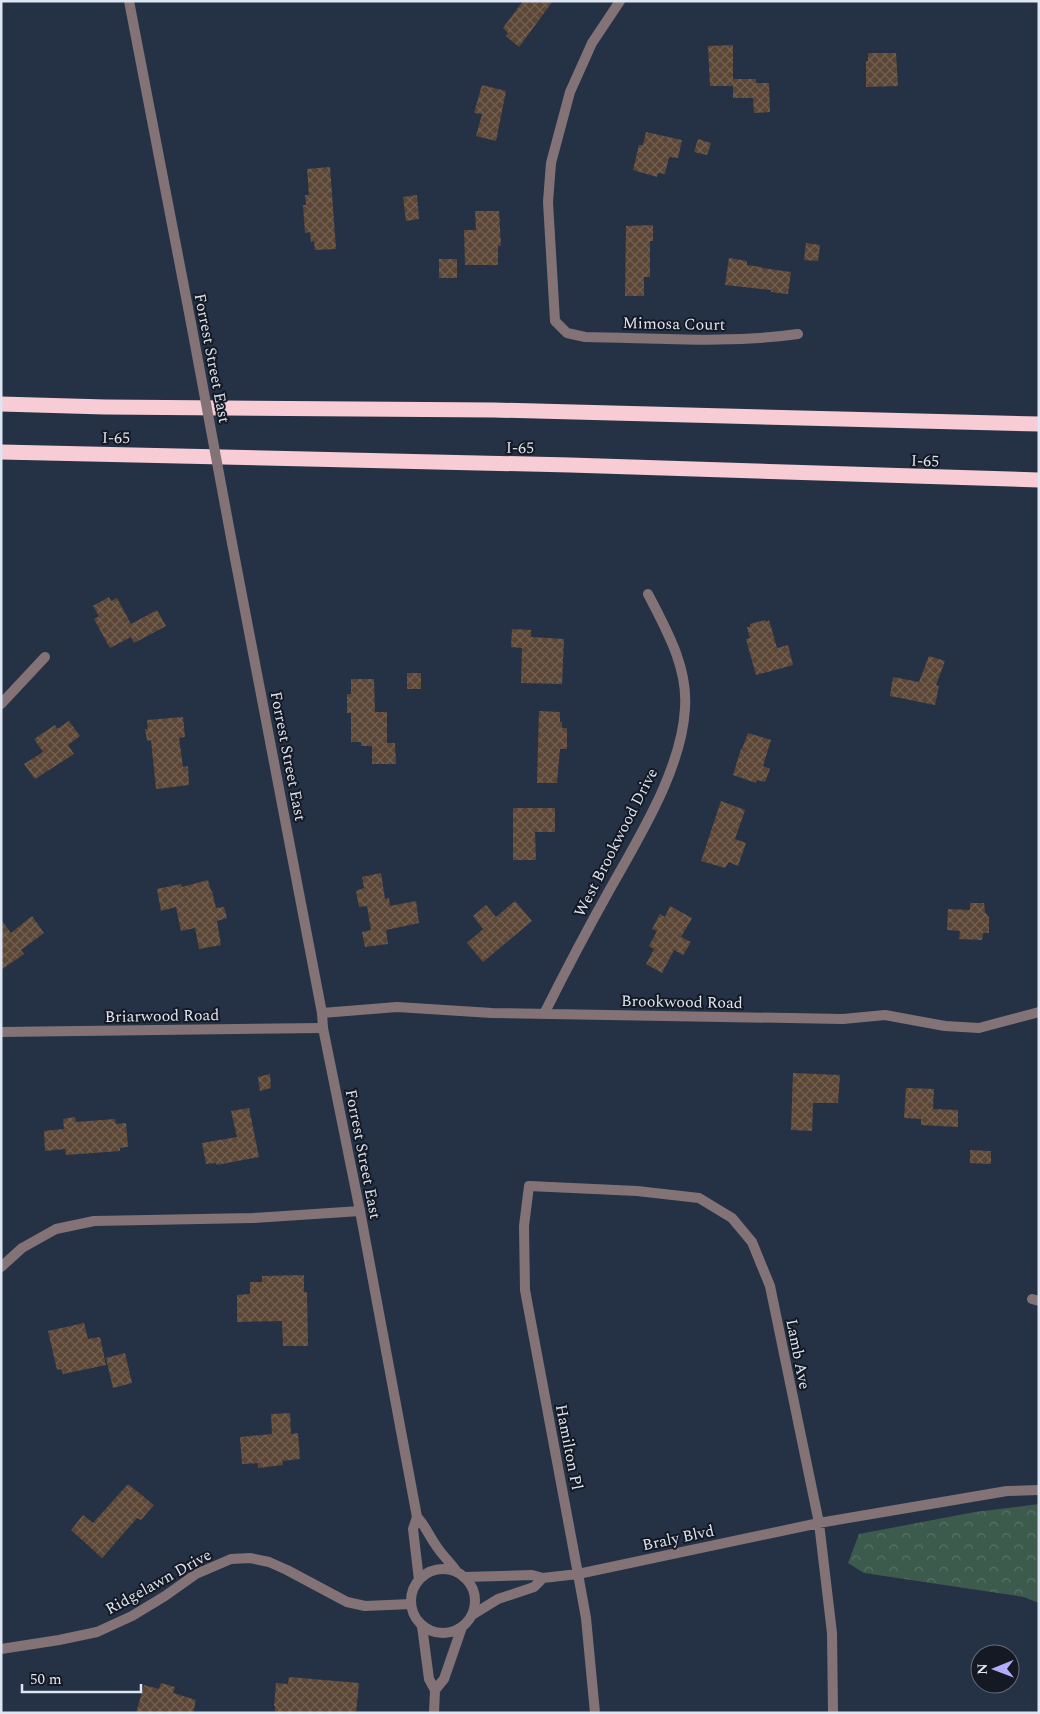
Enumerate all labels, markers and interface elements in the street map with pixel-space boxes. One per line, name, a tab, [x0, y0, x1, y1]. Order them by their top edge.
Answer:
street label: Forrest Street East	[188, 291, 236, 425]
street label: Mimosa Court	[622, 311, 726, 337]
street label: I-65	[102, 426, 130, 450]
street label: I-65	[506, 436, 534, 460]
street label: I-65	[910, 449, 940, 473]
street label: Forrest Street East	[264, 689, 312, 823]
street label: West Brookwood Drive	[568, 764, 664, 921]
street label: Brookwood Road	[621, 989, 743, 1015]
street label: Briarwood Road	[105, 1003, 220, 1029]
street label: Forrest Street East	[339, 1087, 387, 1221]
street label: Lamb Ave	[779, 1317, 817, 1391]
street label: Hamilton Pl	[549, 1402, 589, 1492]
street label: Braly Blvd	[640, 1519, 716, 1557]
street label: Ridgelawn Drive	[101, 1543, 216, 1621]
north arrow	[970, 1644, 1020, 1694]
scale bar	[22, 1662, 141, 1694]
text: N	[972, 1663, 993, 1675]
text: 50 m	[30, 1668, 62, 1691]

